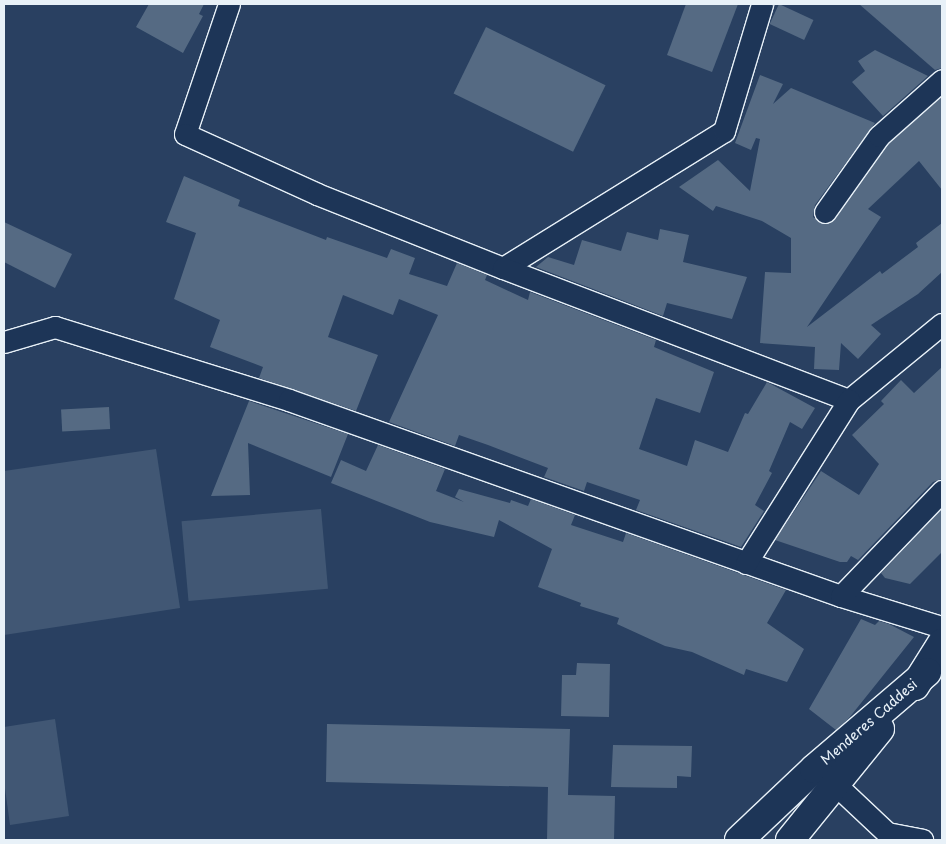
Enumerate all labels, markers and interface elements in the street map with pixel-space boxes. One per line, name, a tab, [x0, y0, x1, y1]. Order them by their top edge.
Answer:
street label: Menderes Caddesi	[817, 676, 921, 768]

